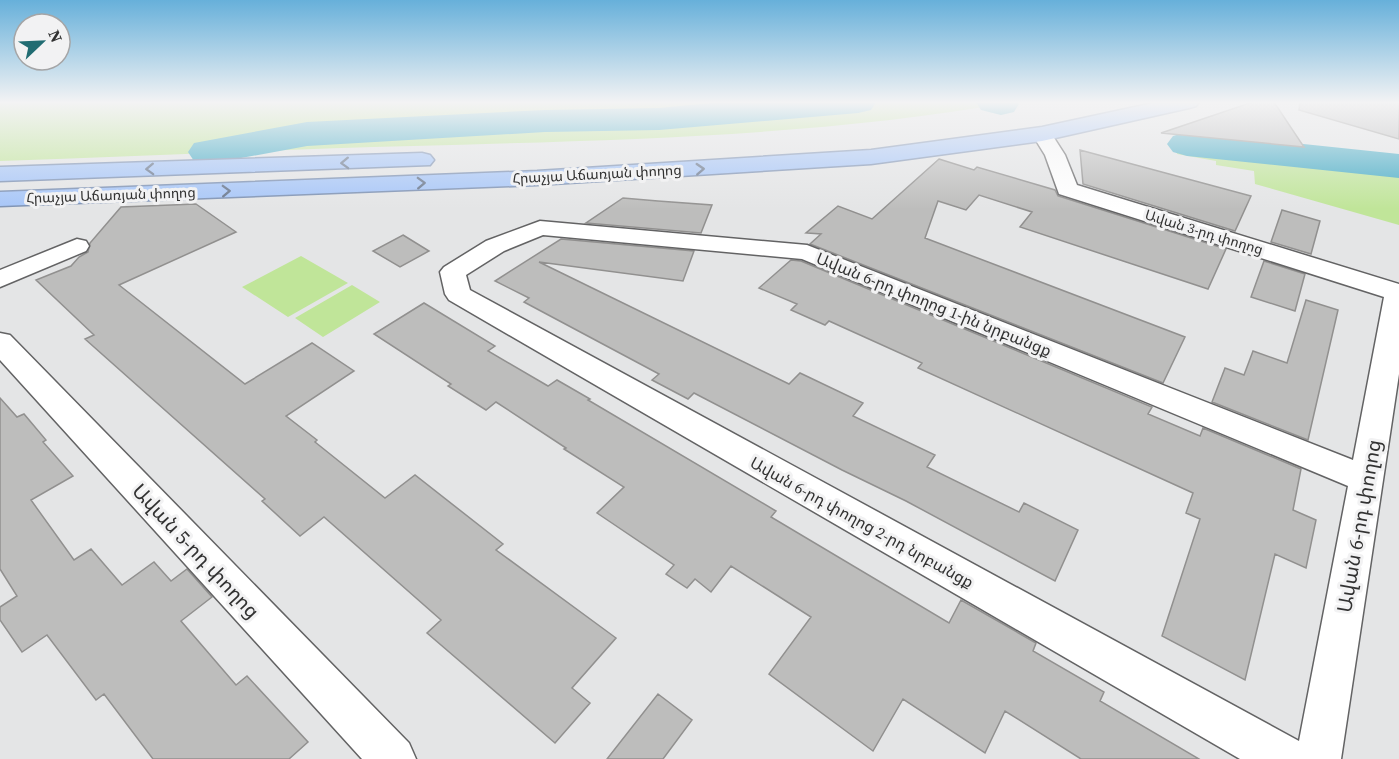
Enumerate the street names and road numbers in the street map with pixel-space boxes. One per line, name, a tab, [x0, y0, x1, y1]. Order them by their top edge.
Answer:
street label: Հրաչյա Աճառյան փողոց	[512, 160, 682, 188]
street label: Հրաչյա Աճառյան փողոց	[26, 182, 196, 208]
street label: Ավան 3-րդ փողոց	[1142, 205, 1266, 259]
street label: Ավան 6-րդ փողոց 1-ին նրբանցք	[813, 247, 1055, 361]
street label: Ավան 6-րդ փողոց	[1330, 437, 1388, 615]
street label: Ավան 6-րդ փողոց 2-րդ նրբանցք	[746, 451, 978, 593]
street label: Ավան 5-րդ փողոց	[126, 477, 266, 625]

